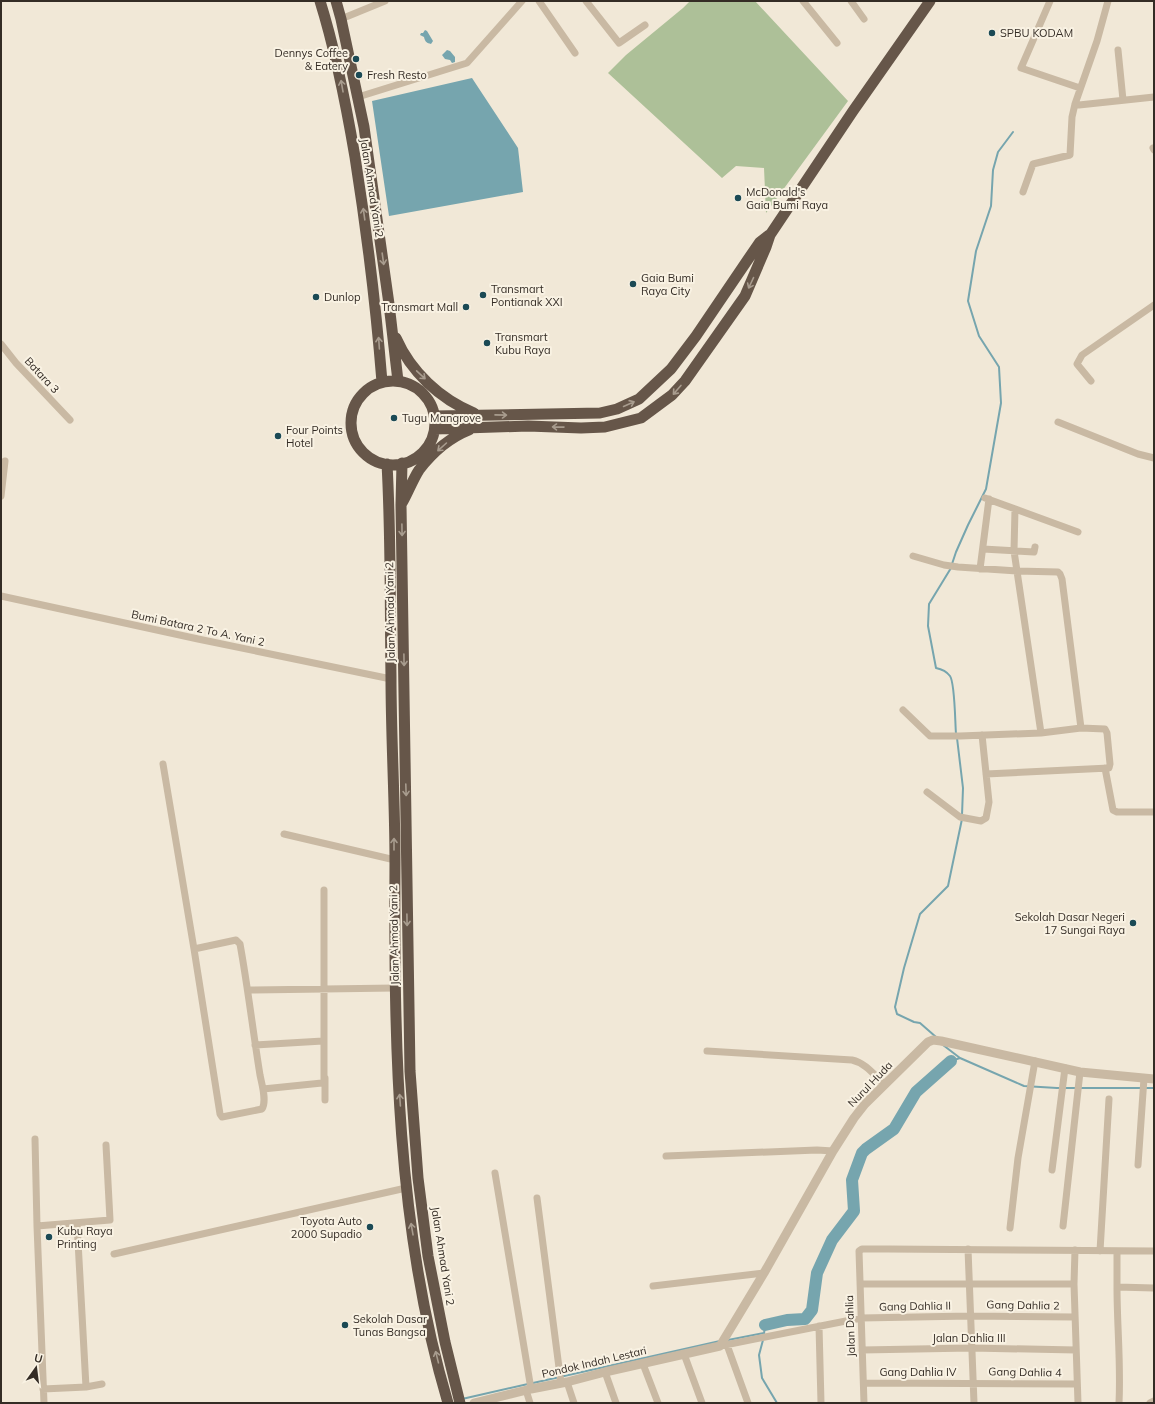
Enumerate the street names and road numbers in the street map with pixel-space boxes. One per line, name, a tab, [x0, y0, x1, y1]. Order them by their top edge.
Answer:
street label: Jalan Ahmad Yani 2	[357, 138, 387, 239]
street label: Batara 3	[22, 354, 62, 396]
street label: Jalan Ahmad Yani 2	[382, 562, 398, 662]
street label: Bumi Batara 2 To A. Yani 2	[130, 607, 266, 649]
street label: Jalan Ahmad Yani 2	[386, 885, 402, 985]
street label: Nurul Huda	[845, 1058, 895, 1110]
street label: Jalan Ahmad Yani 2	[428, 1206, 458, 1307]
street label: Jalan Dahlia	[842, 1295, 858, 1357]
street label: Gang Dahlia 2	[986, 1297, 1060, 1313]
street label: Gang Dahlia II	[879, 1298, 951, 1314]
street label: Jalan Dahlia III	[932, 1331, 1006, 1345]
street label: Pondok Indah Lestari	[540, 1343, 648, 1381]
street label: Gang Dahlia 4	[988, 1364, 1062, 1380]
street label: Gang Dahlia IV	[879, 1365, 957, 1379]

